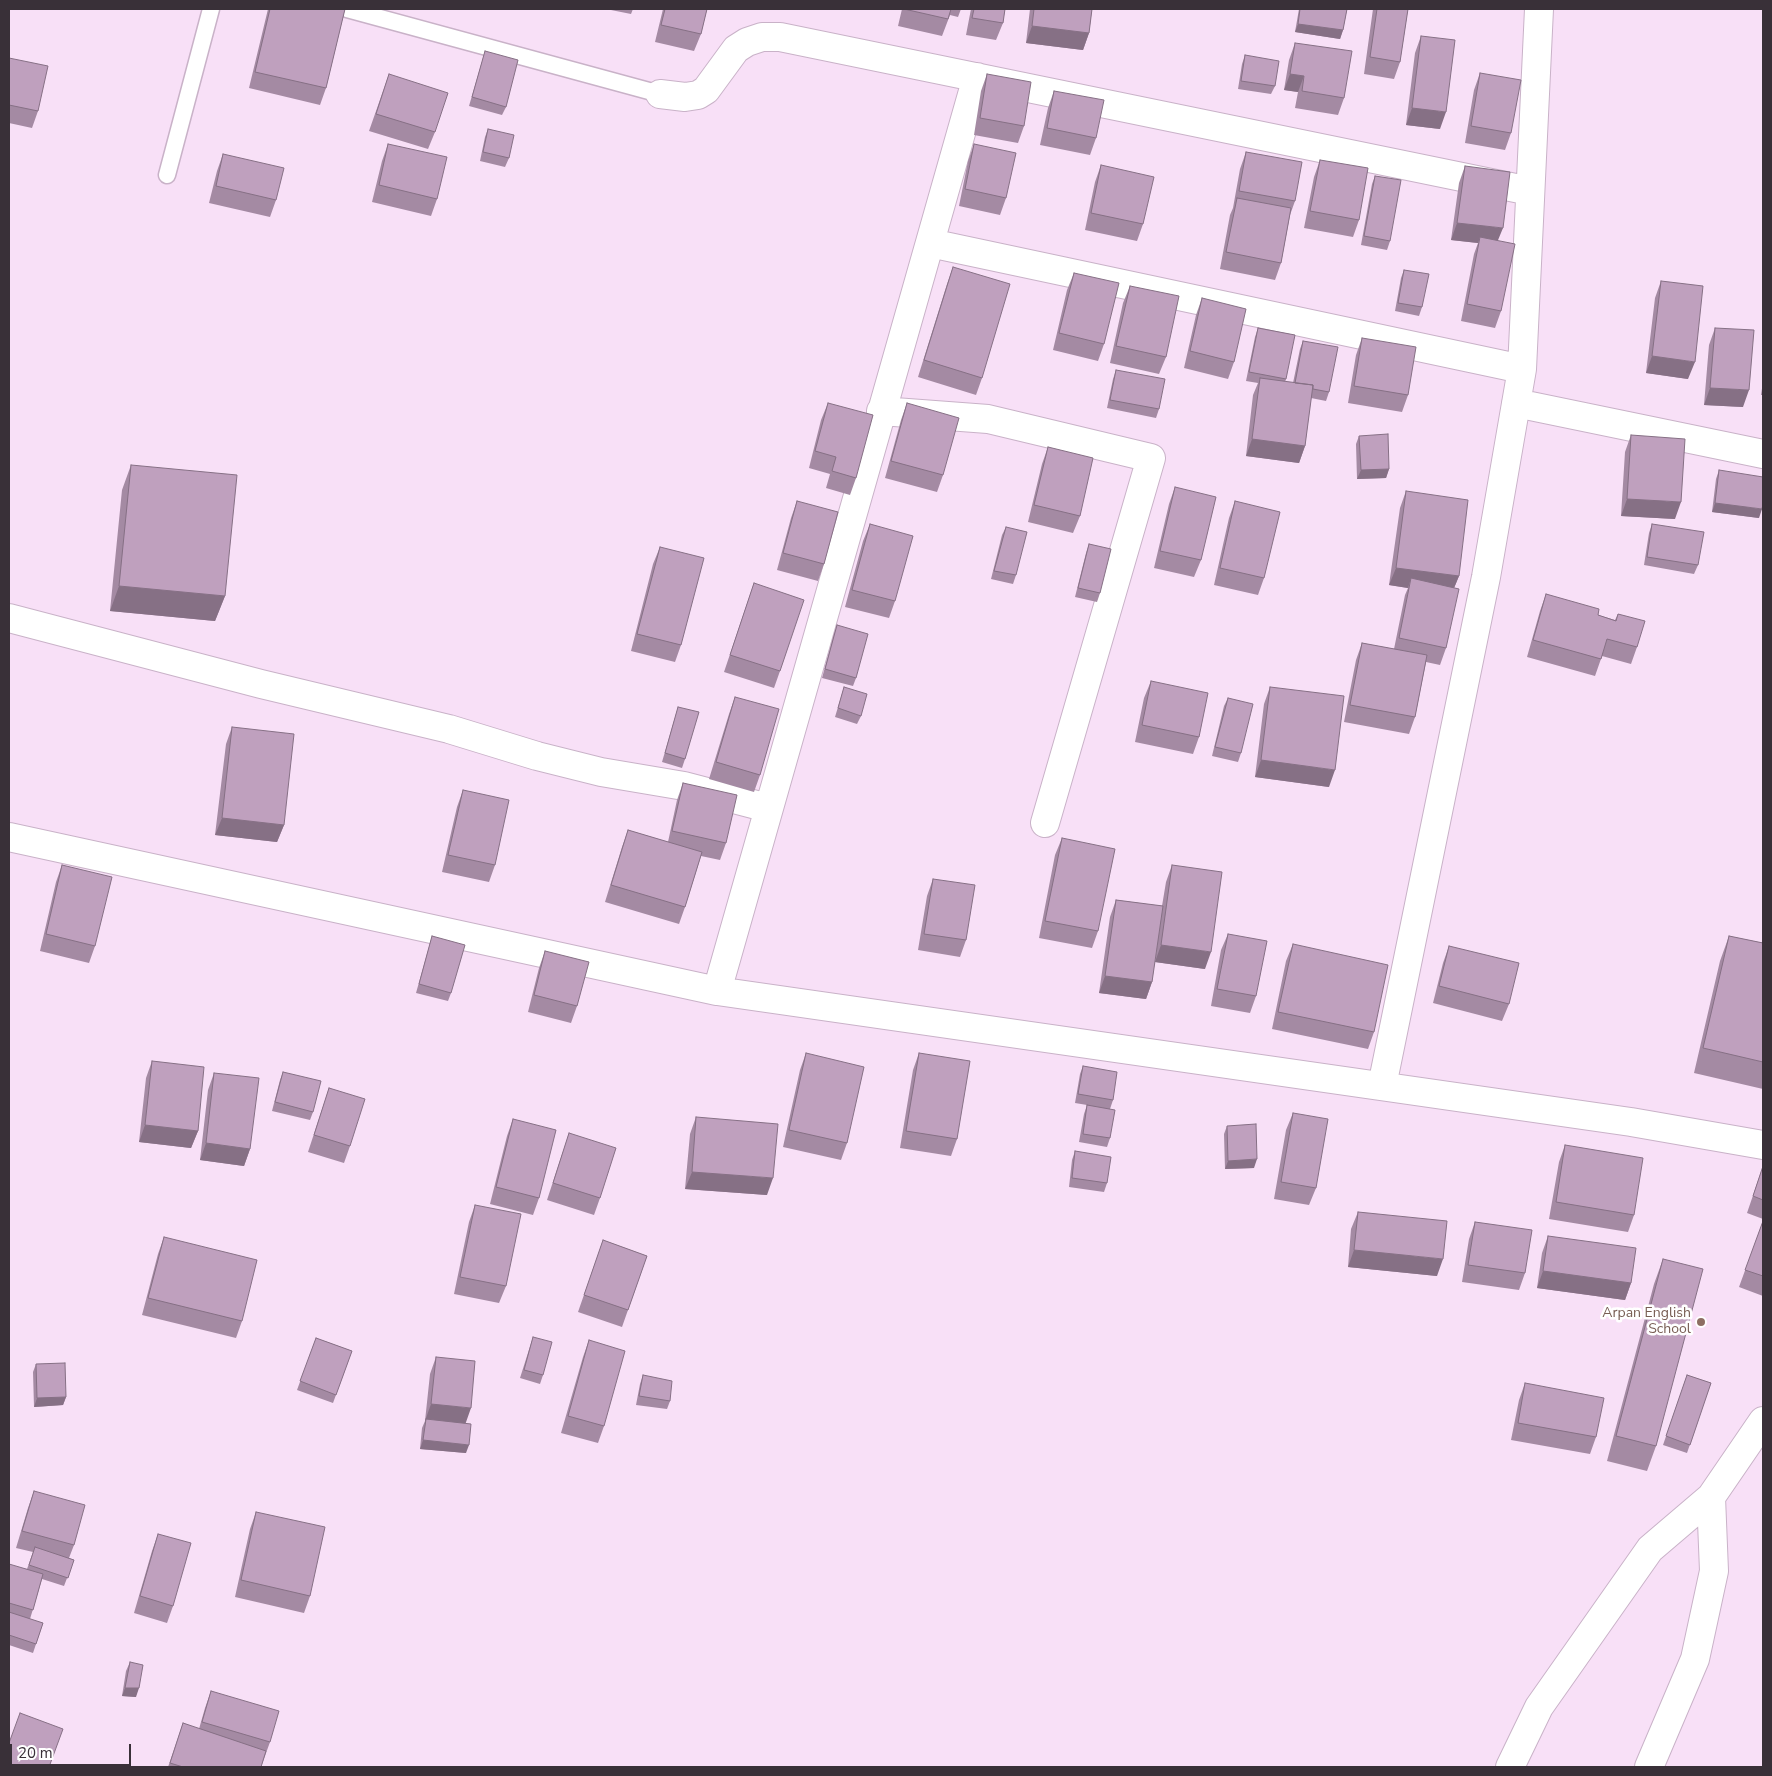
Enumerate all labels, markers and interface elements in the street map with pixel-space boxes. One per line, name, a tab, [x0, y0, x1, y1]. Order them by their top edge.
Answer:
place label: Arpan English School	[1602, 1306, 1691, 1338]
marker: Arpan English School	[1695, 1316, 1707, 1328]
scale bar	[12, 1734, 134, 1766]
text: 20 m	[18, 1743, 53, 1763]

